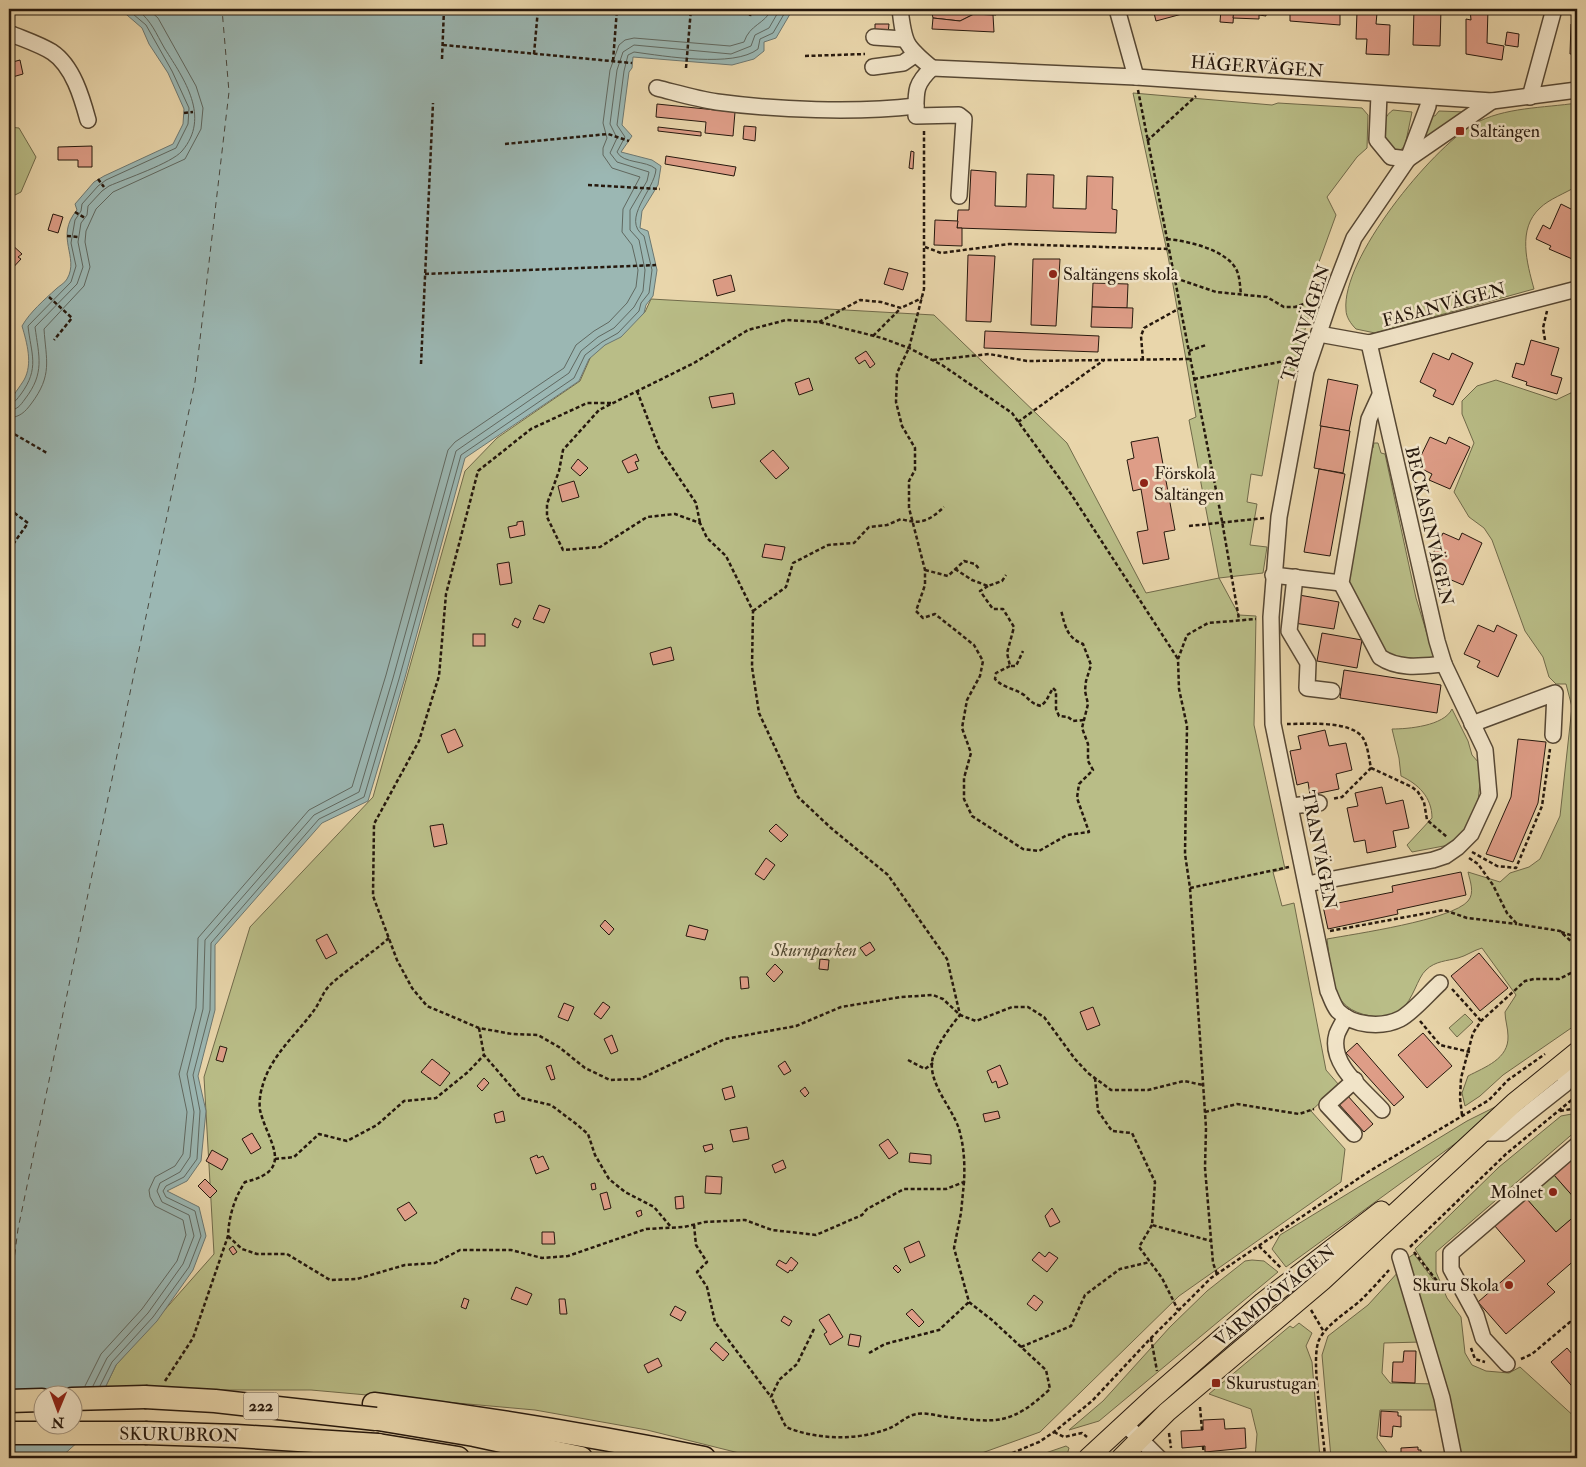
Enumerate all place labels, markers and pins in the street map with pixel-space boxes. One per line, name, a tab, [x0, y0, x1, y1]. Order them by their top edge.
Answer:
place label: Saltängen	[1470, 120, 1540, 143]
marker: Saltängen	[1454, 125, 1466, 137]
place label: Saltängens skola	[1063, 263, 1179, 286]
marker: Saltängens skola	[1047, 268, 1059, 280]
place label: Förskola Saltängen	[1154, 462, 1224, 506]
marker: Förskola Saltängen	[1138, 477, 1150, 489]
place label: Molnet	[1490, 1181, 1543, 1204]
marker: Molnet	[1547, 1186, 1559, 1198]
place label: Skuru Skola	[1412, 1274, 1500, 1297]
marker: Skuru Skola	[1503, 1279, 1515, 1291]
place label: Skurustugan	[1226, 1372, 1317, 1395]
marker: Skurustugan	[1210, 1377, 1222, 1389]

